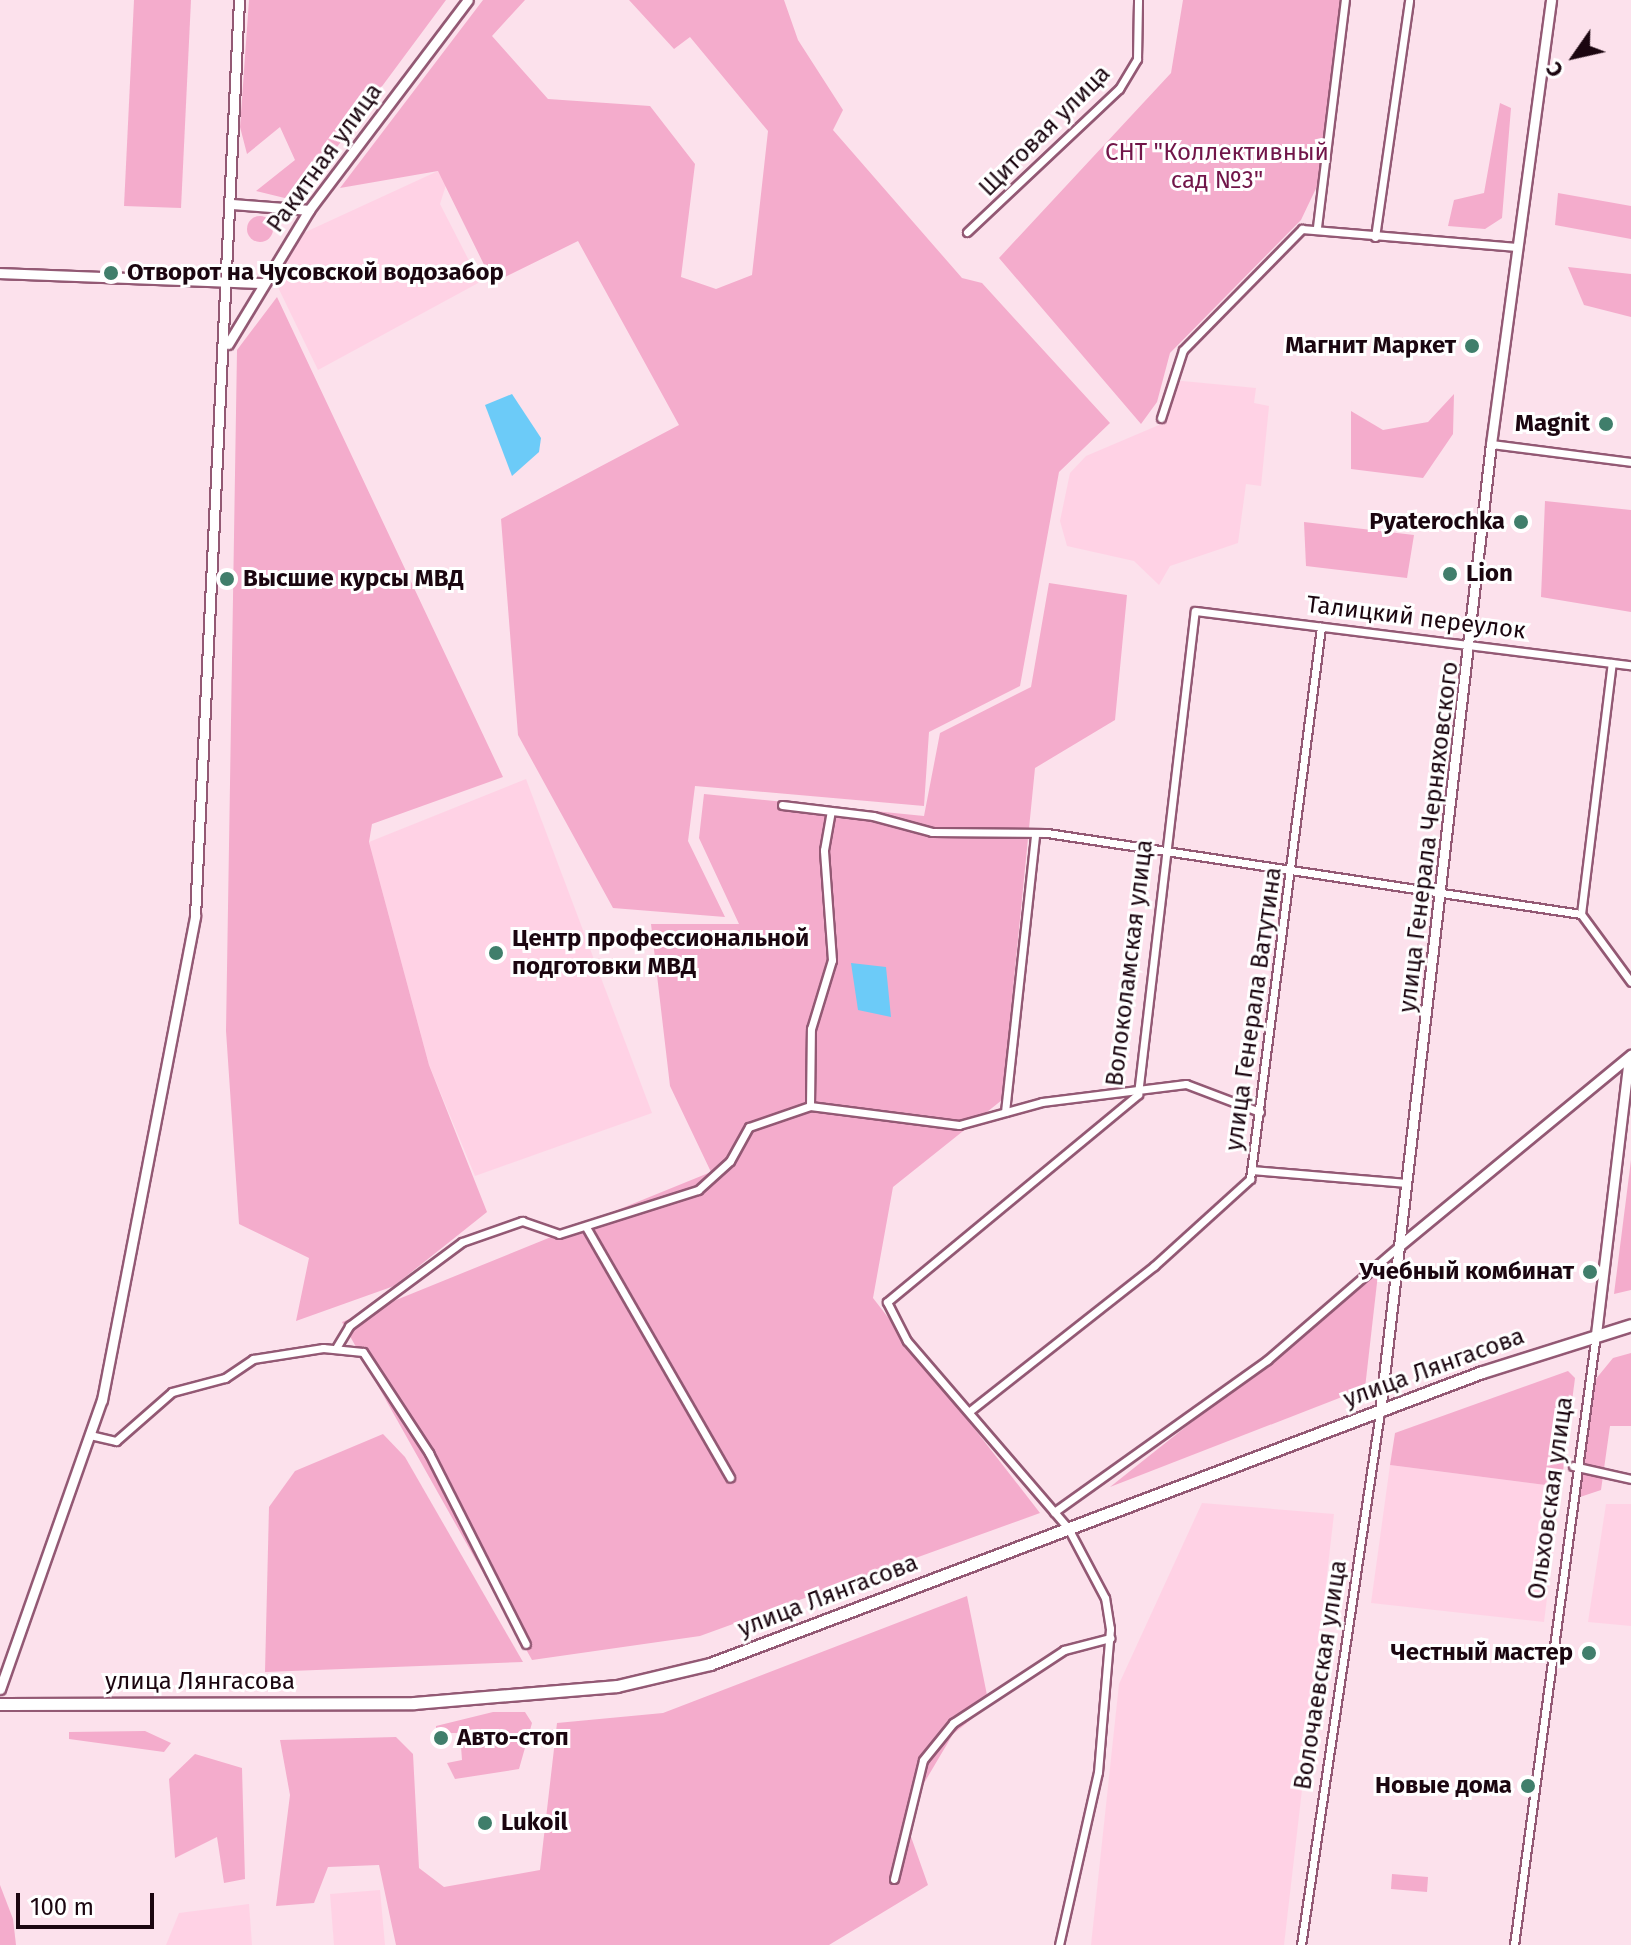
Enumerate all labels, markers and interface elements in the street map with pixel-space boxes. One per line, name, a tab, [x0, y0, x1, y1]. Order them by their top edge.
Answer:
north arrow	[1535, 16, 1615, 96]
text: С	[1540, 57, 1569, 82]
street label: Щитовая улица	[973, 59, 1117, 203]
street label: Ракитная улица	[261, 78, 389, 238]
park label: СНТ "Коллективный сад №3"	[1105, 139, 1329, 195]
place label: Отворот на Чусовской водозабор	[127, 259, 504, 287]
marker: Отворот на Чусовской водозабор	[102, 264, 120, 282]
place label: Магнит Маркет	[1285, 332, 1456, 360]
marker: Магнит Маркет	[1463, 337, 1481, 355]
place label: Magnit	[1515, 410, 1590, 438]
marker: Magnit	[1597, 415, 1615, 433]
place label: Pyaterochka	[1369, 508, 1505, 536]
marker: Pyaterochka	[1512, 513, 1530, 531]
place label: Lion	[1466, 560, 1513, 588]
place label: Высшие курсы МВД	[243, 565, 464, 593]
marker: Lion	[1441, 565, 1459, 583]
marker: Высшие курсы МВД	[218, 570, 236, 588]
street label: Талицкий переулок	[1305, 590, 1527, 646]
street label: улица Генерала Черняховского	[1393, 660, 1465, 1014]
street label: Волоколамская улица	[1101, 838, 1159, 1088]
street label: улица Генерала Ватутина	[1220, 865, 1288, 1153]
place label: Центр профессиональной подготовки МВД	[512, 925, 809, 981]
marker: Центр профессиональной подготовки МВД	[487, 944, 505, 962]
place label: Учебный комбинат	[1359, 1258, 1574, 1286]
marker: Учебный комбинат	[1581, 1263, 1599, 1281]
street label: улица Лянгасова	[1340, 1322, 1528, 1414]
street label: Ольховская улица	[1523, 1395, 1579, 1601]
street label: улица Лянгасова	[734, 1548, 922, 1644]
street label: Волочаевская улица	[1289, 1558, 1353, 1792]
place label: Честный мастер	[1391, 1639, 1573, 1667]
marker: Честный мастер	[1580, 1644, 1598, 1662]
street label: улица Лянгасова	[105, 1668, 295, 1696]
place label: Авто-стоп	[457, 1724, 569, 1752]
marker: Авто-стоп	[432, 1729, 450, 1747]
place label: Новые дома	[1375, 1772, 1512, 1800]
marker: Новые дома	[1519, 1777, 1537, 1795]
place label: Lukoil	[501, 1809, 568, 1837]
marker: Lukoil	[476, 1814, 494, 1832]
scale bar	[20, 1877, 158, 1927]
text: 100 m	[30, 1893, 94, 1921]

